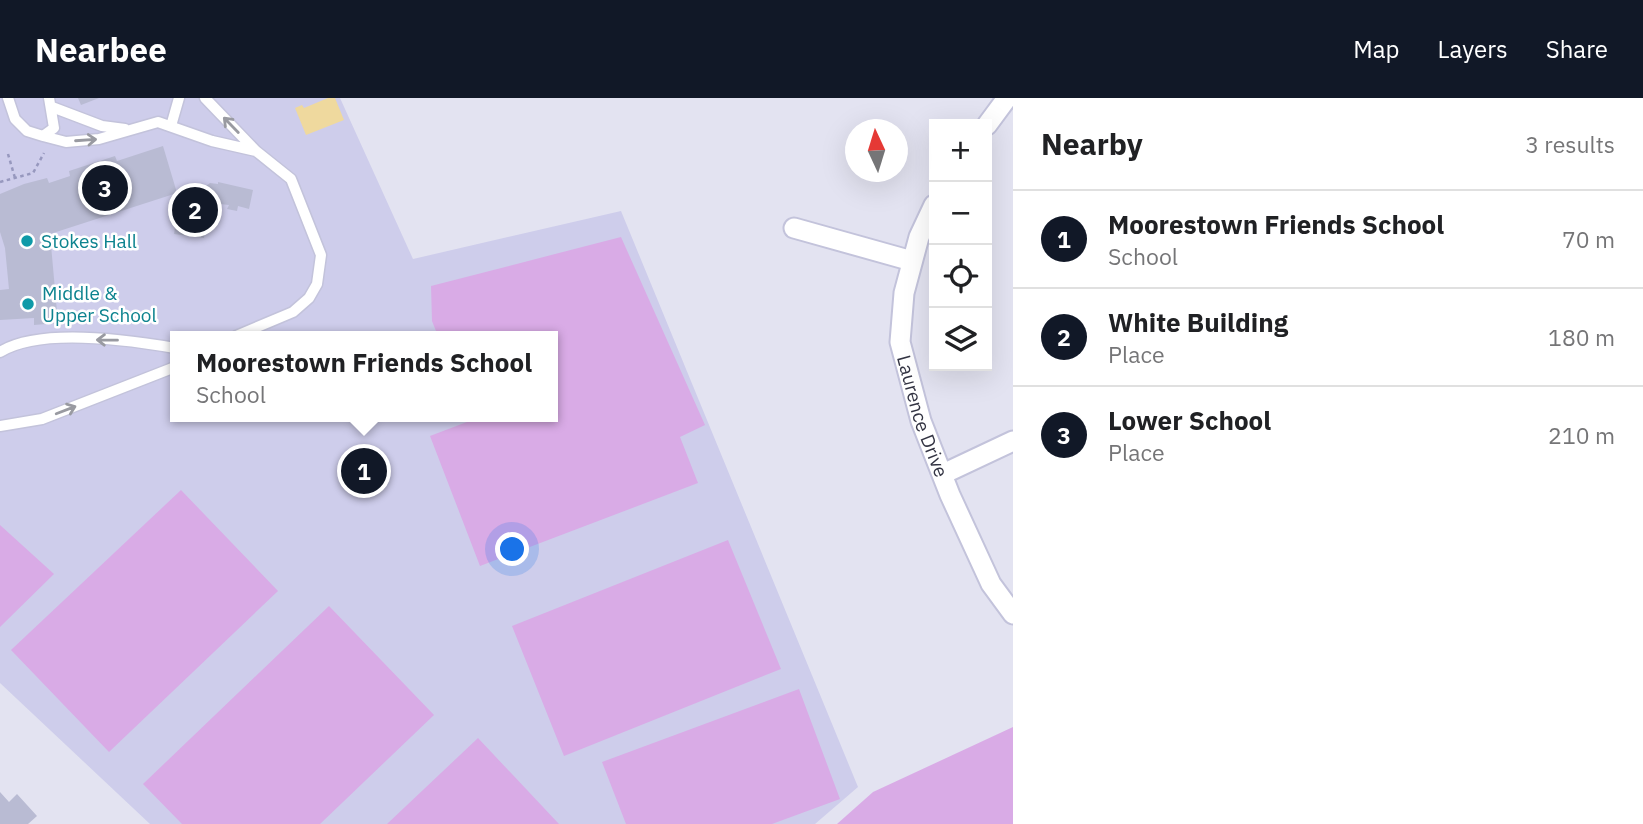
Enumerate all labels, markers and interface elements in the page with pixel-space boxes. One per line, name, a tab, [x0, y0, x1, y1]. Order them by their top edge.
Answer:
text: Nearbee	[35, 28, 167, 71]
text: Map	[1353, 33, 1400, 65]
text: Layers	[1438, 33, 1508, 65]
text: Share	[1546, 33, 1608, 65]
one-way arrow	[222, 117, 239, 134]
north arrow	[845, 119, 908, 182]
map controls	[929, 119, 992, 371]
button: +	[929, 119, 992, 182]
text: Nearby	[1041, 124, 1143, 163]
text: 3 results	[1525, 129, 1615, 159]
one-way arrow	[75, 134, 98, 147]
pin: 3	[82, 162, 128, 214]
button: −	[929, 182, 992, 245]
pin: 2	[172, 184, 218, 236]
text: Moorestown Friends School	[1108, 207, 1444, 241]
text: 1	[1057, 224, 1071, 254]
text: 70 m	[1562, 224, 1615, 254]
place label: Stokes Hall	[41, 229, 137, 253]
marker: Stokes Hall	[19, 233, 35, 249]
text: School	[1108, 241, 1178, 271]
button: locate	[929, 245, 992, 308]
place label: Middle & Upper School	[42, 281, 157, 327]
marker: Middle & Upper School	[20, 296, 36, 312]
text: White Building	[1108, 305, 1288, 339]
button: layers	[929, 308, 992, 371]
text: 2	[1057, 322, 1071, 352]
text: 180 m	[1548, 322, 1615, 352]
popup	[170, 331, 558, 422]
one-way arrow	[96, 333, 119, 346]
text: Place	[1108, 339, 1165, 369]
text: Moorestown Friends School	[196, 345, 532, 379]
street label: Laurence Drive	[892, 352, 954, 481]
text: School	[196, 379, 266, 409]
one-way arrow	[55, 403, 77, 415]
text: Lower School	[1108, 403, 1271, 437]
text: 3	[1057, 420, 1071, 450]
text: 210 m	[1548, 420, 1615, 450]
text: Place	[1108, 437, 1165, 467]
pin: 1	[341, 445, 387, 497]
your location	[495, 532, 529, 566]

